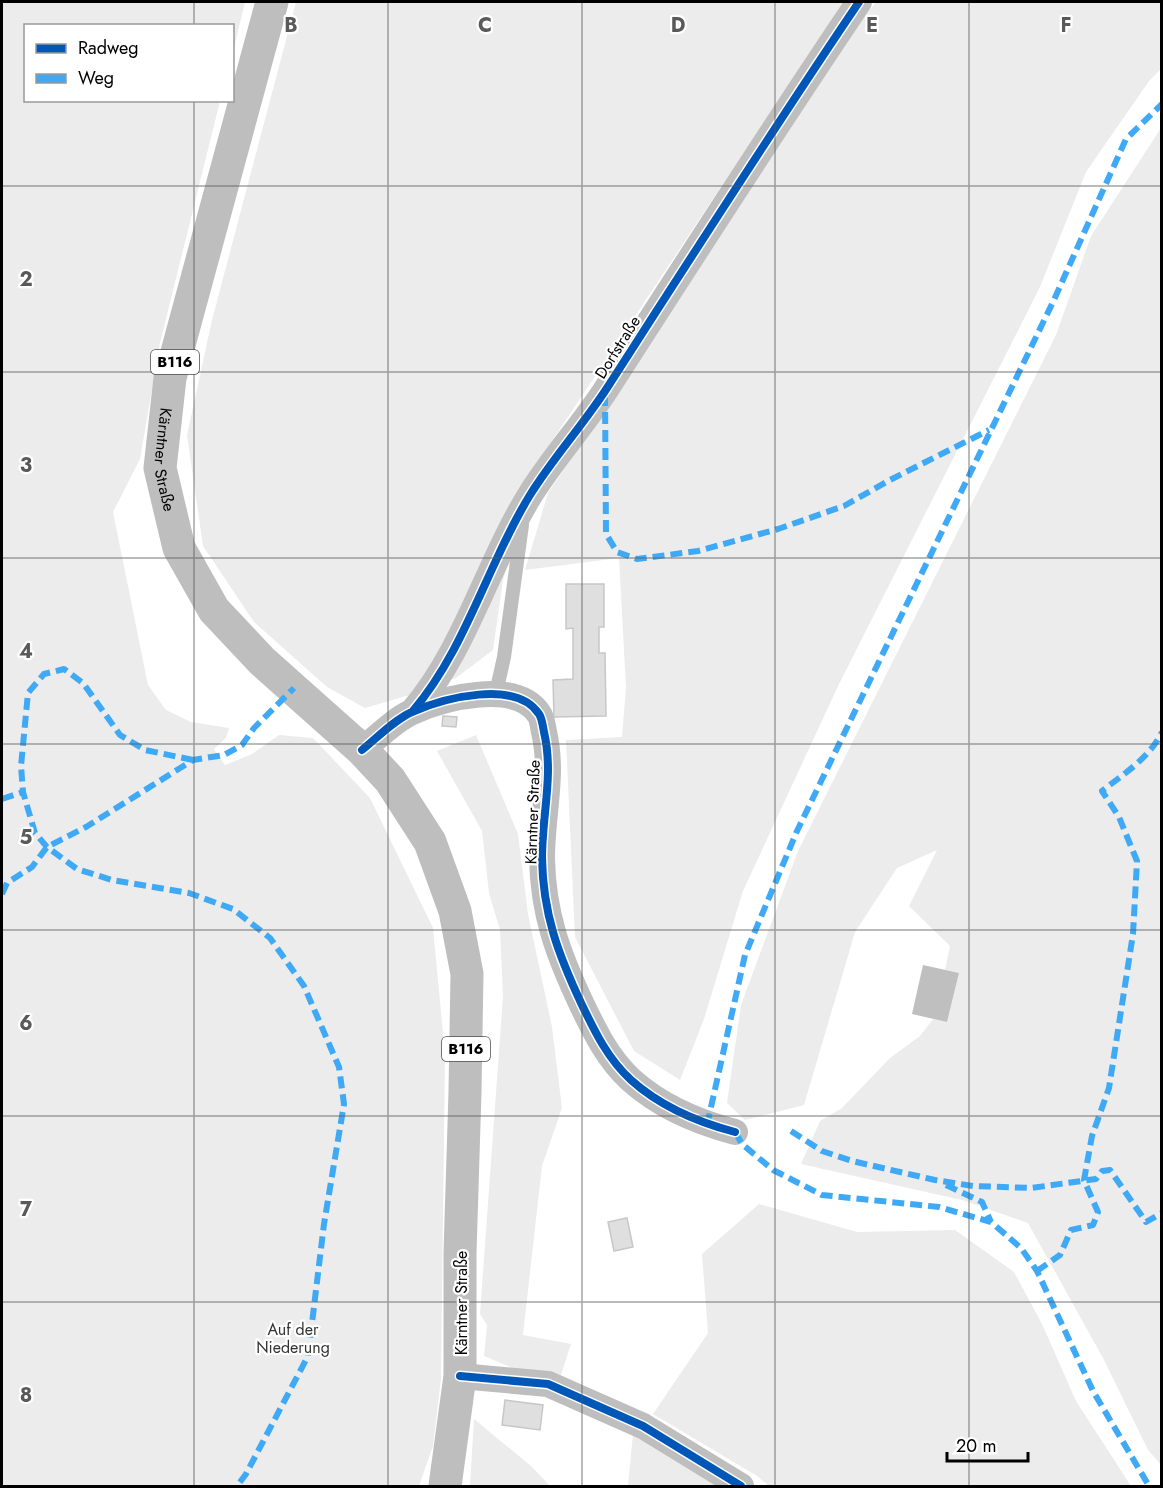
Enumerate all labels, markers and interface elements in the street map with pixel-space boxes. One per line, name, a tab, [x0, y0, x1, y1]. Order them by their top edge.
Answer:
text: B	[284, 11, 298, 40]
text: C	[478, 11, 492, 40]
text: D	[671, 11, 685, 40]
text: E	[866, 11, 878, 40]
text: F	[1060, 11, 1072, 40]
legend	[24, 24, 234, 102]
text: Radweg	[78, 35, 139, 61]
text: Weg	[78, 65, 114, 91]
text: 2	[19, 265, 33, 294]
street label: Dorfstraße	[589, 311, 646, 383]
road number: B116	[151, 350, 199, 374]
street label: Kärntner Straße	[148, 407, 181, 514]
text: 3	[20, 451, 32, 480]
text: 4	[19, 637, 33, 666]
street label: Kärntner Straße	[519, 759, 546, 865]
text: 5	[20, 823, 33, 852]
text: 6	[19, 1009, 33, 1038]
road number: B116	[442, 1037, 490, 1061]
text: 7	[20, 1195, 33, 1224]
street label: Kärntner Straße	[450, 1251, 473, 1355]
park label: Auf der Niederung	[256, 1318, 330, 1359]
text: 8	[20, 1381, 32, 1410]
scale bar	[947, 1425, 1028, 1463]
text: 20 m	[956, 1433, 996, 1459]

